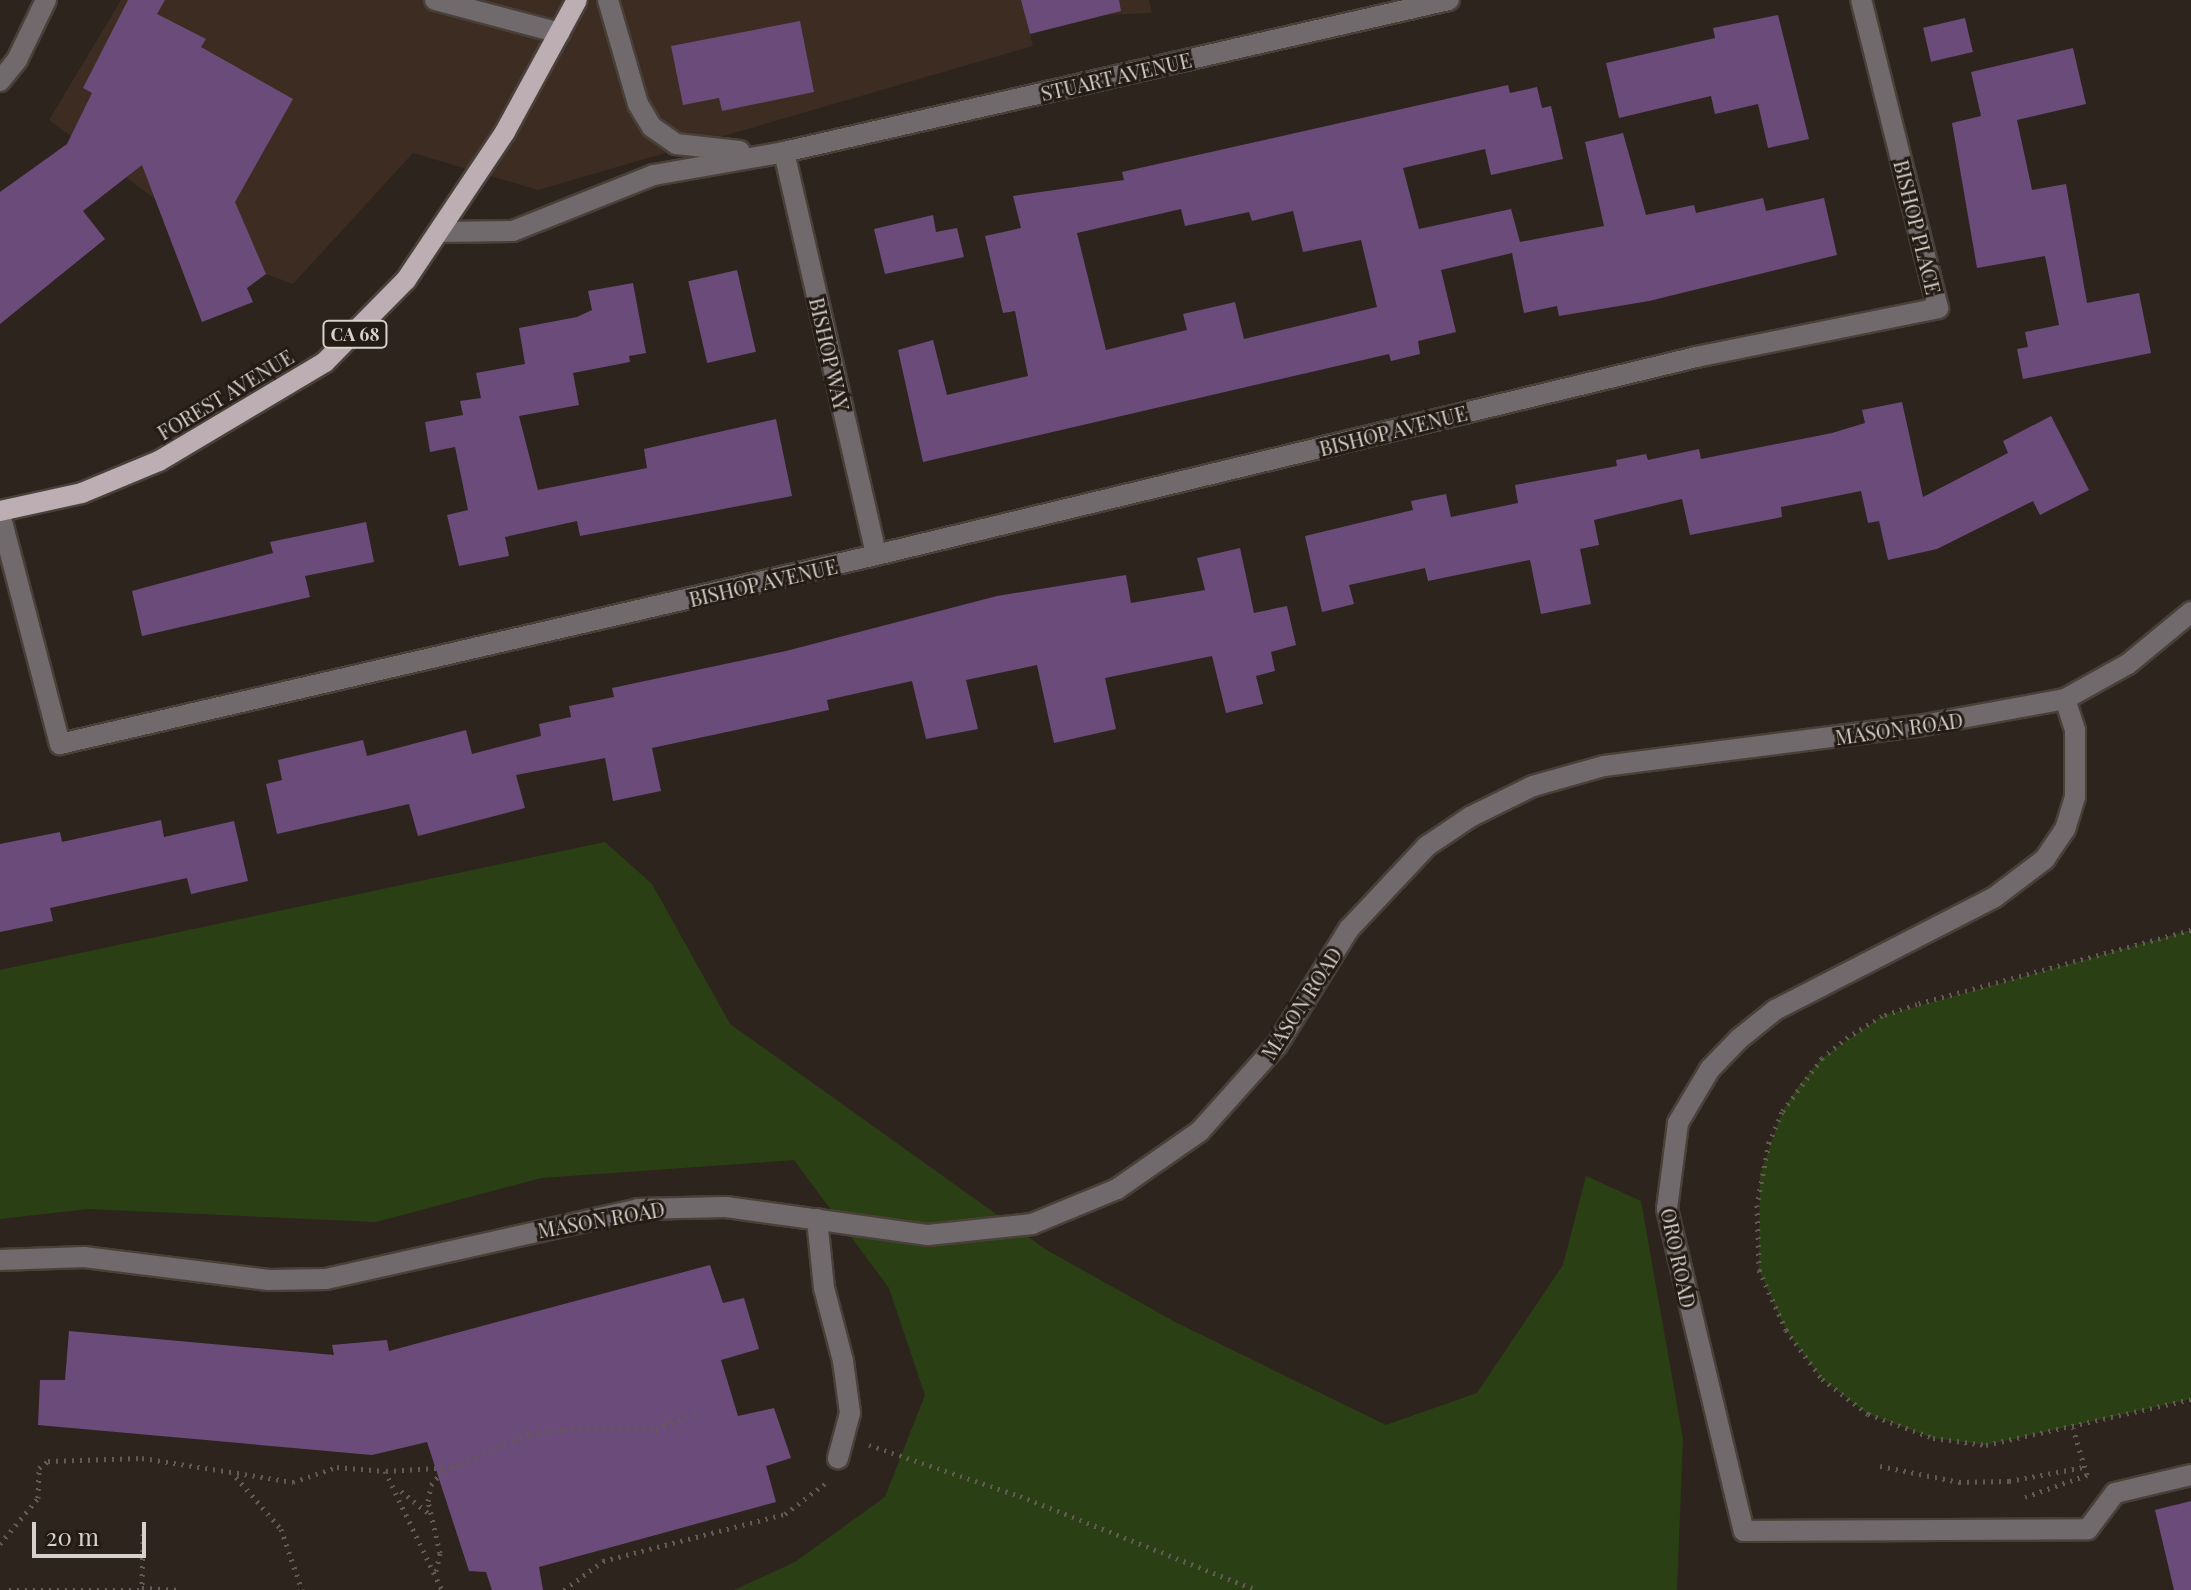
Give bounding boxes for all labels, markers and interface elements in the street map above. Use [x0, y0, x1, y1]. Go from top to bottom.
street label: STUART AVENUE [1038, 47, 1194, 105]
street label: BISHOP PLACE [1890, 157, 1946, 297]
street label: BISHOP WAY [805, 294, 855, 414]
road number: CA 68 [321, 320, 389, 348]
street label: FOREST AVENUE [152, 344, 298, 444]
street label: BISHOP AVENUE [1316, 400, 1470, 460]
street label: BISHOP AVENUE [686, 553, 840, 611]
street label: MASON ROAD [1834, 707, 1964, 749]
street label: MASON ROAD [1256, 942, 1346, 1064]
street label: MASON ROAD [536, 1196, 666, 1242]
street label: ORO ROAD [1657, 1206, 1701, 1310]
scale bar [36, 1506, 150, 1556]
text: 20 m [46, 1520, 99, 1552]

